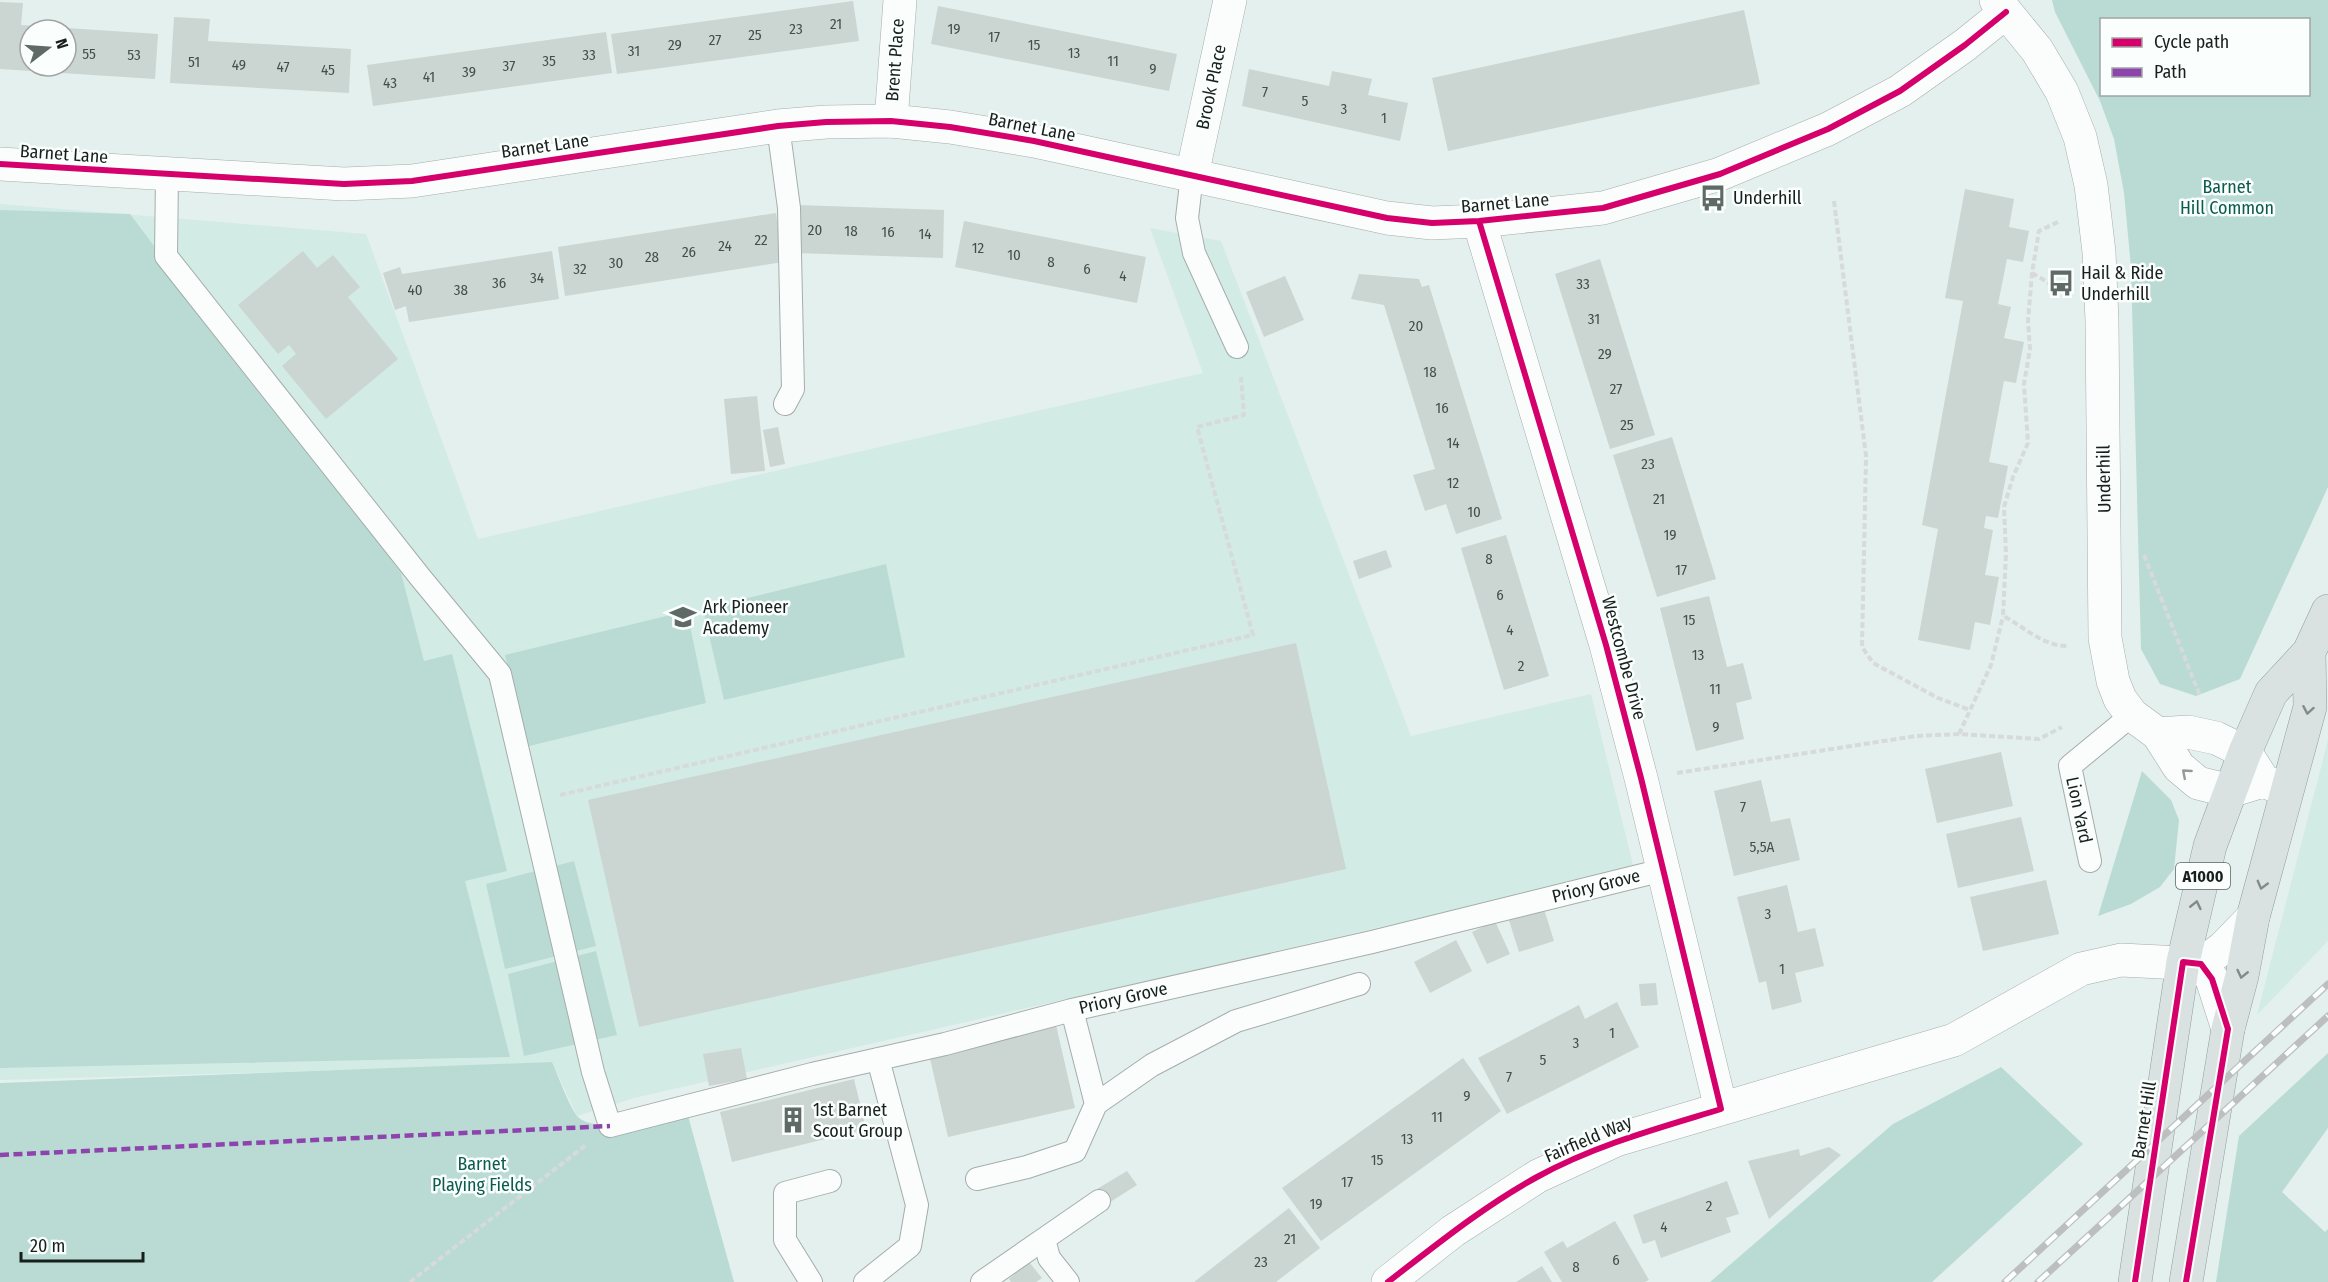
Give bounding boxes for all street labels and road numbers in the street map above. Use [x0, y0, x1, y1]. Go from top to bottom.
street label: Brent Place [881, 18, 909, 102]
street label: Brook Place [1191, 42, 1231, 131]
street label: Barnet Lane [986, 108, 1078, 146]
street label: Barnet Lane [500, 129, 590, 163]
street label: Barnet Lane [19, 140, 109, 168]
street label: Barnet Lane [1460, 188, 1550, 218]
street label: Underhill [2092, 444, 2116, 513]
street label: Westcombe Drive [1597, 594, 1651, 722]
street label: Lion Yard [2061, 775, 2097, 845]
road number: A1000 [2176, 863, 2230, 889]
street label: Priory Grove [1550, 864, 1643, 908]
street label: Priory Grove [1077, 977, 1170, 1019]
street label: Barnet Hill [2127, 1079, 2161, 1160]
street label: Fairfield Way [1541, 1111, 1635, 1167]

